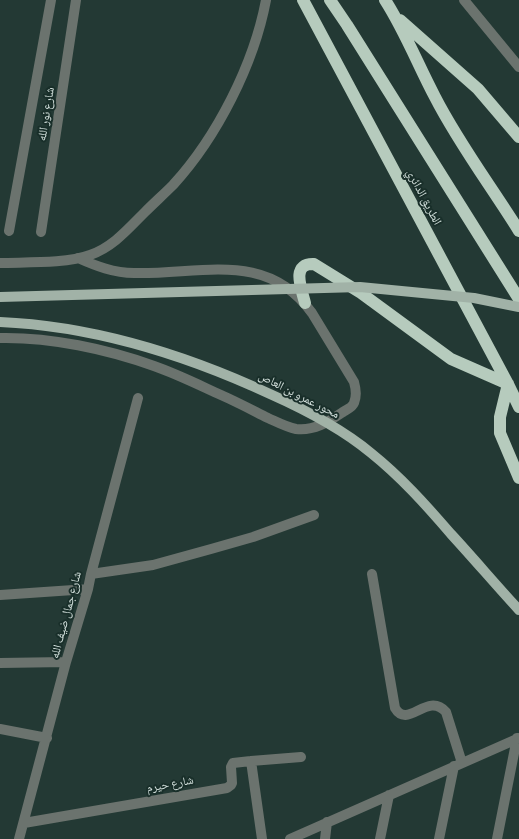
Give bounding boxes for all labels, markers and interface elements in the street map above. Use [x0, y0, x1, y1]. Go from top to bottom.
street label: شارع نور الله [35, 86, 57, 142]
street label: الطريق الدائري [403, 167, 445, 227]
street label: محور عمرو بن العاص [256, 368, 342, 422]
street label: شارع جمال ضيف الله [47, 570, 85, 660]
street label: شارع حيرم [145, 773, 195, 795]

